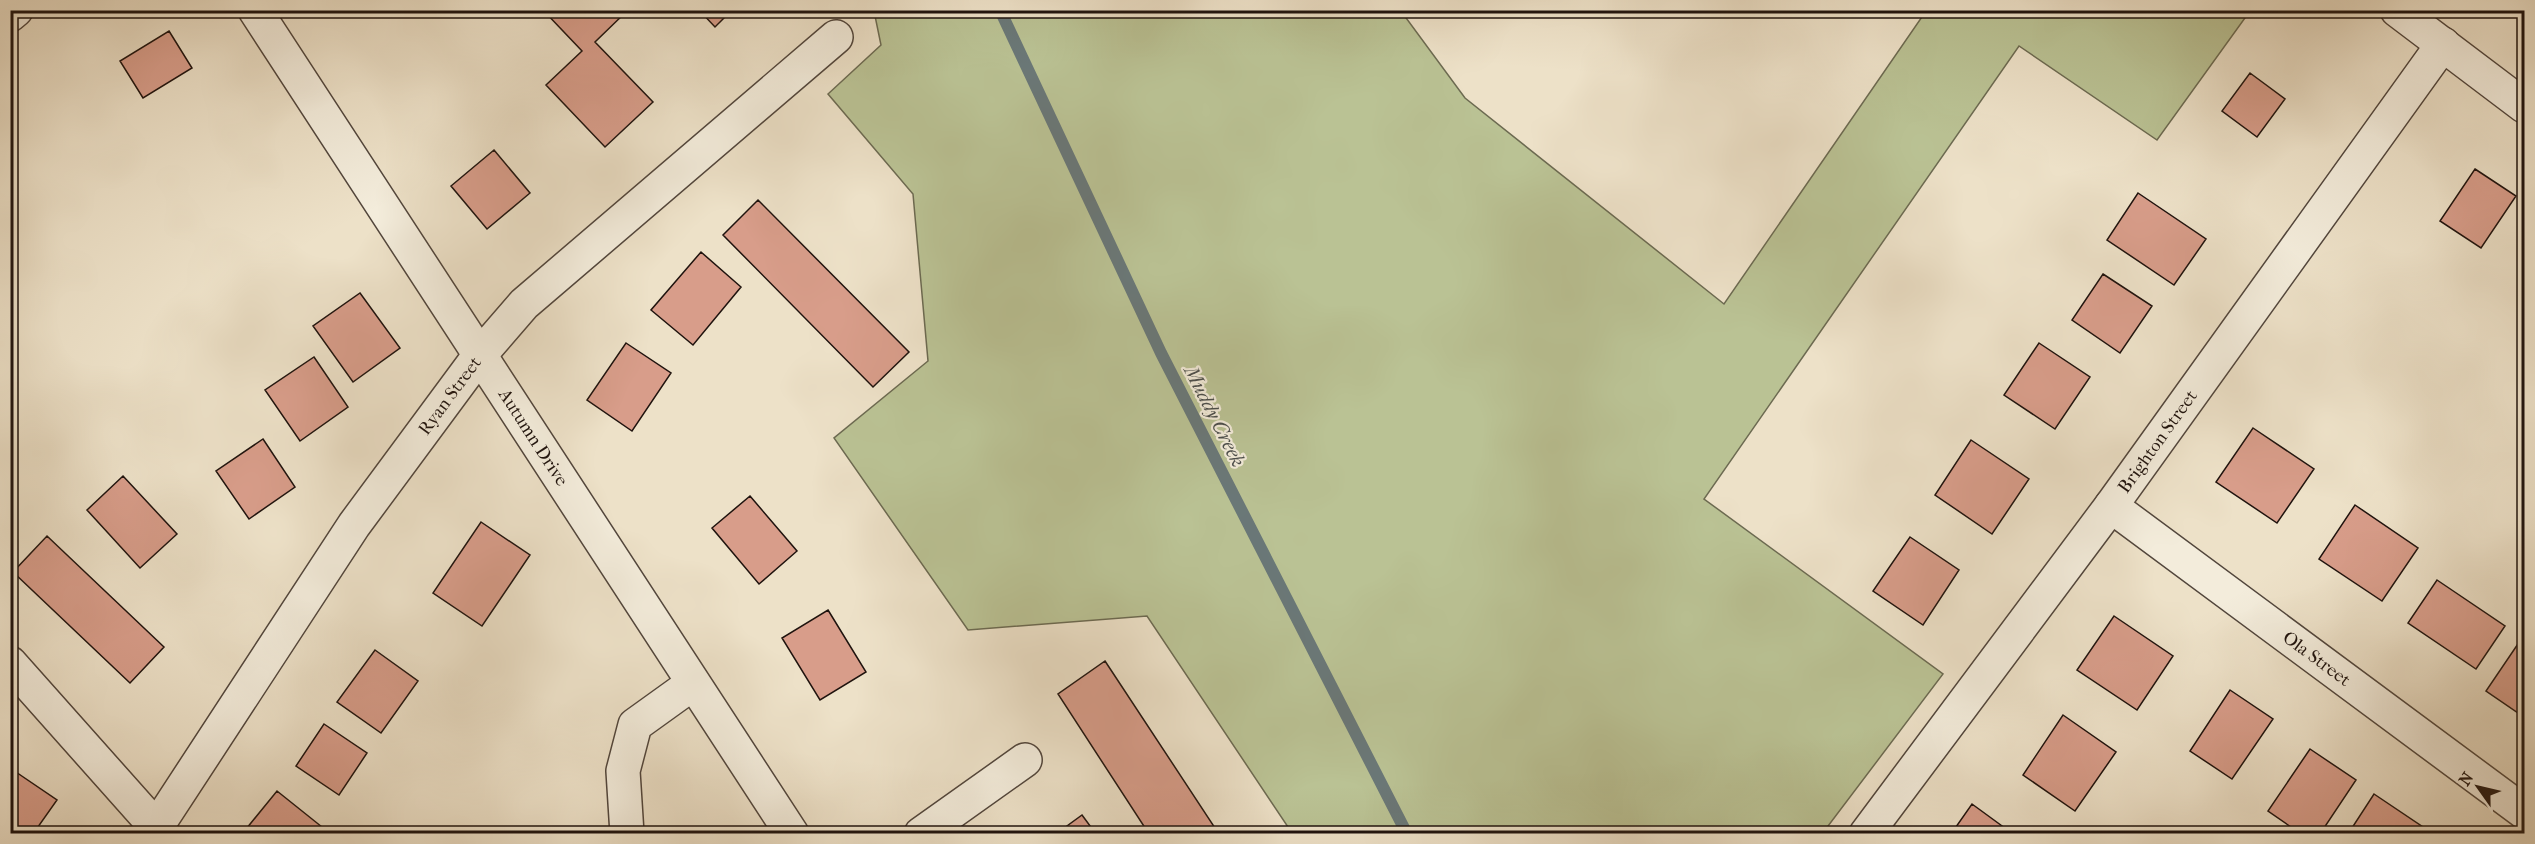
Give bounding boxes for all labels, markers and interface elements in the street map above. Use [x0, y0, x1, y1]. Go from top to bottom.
street label: Ryan Street [414, 352, 486, 439]
water label: Muddy Creek [1178, 360, 1250, 471]
street label: Autumn Drive [493, 384, 572, 490]
street label: Brighton Street [2114, 386, 2202, 497]
street label: Ola Street [2278, 627, 2355, 691]
north arrow [2448, 757, 2508, 817]
text: N [2455, 768, 2478, 789]

